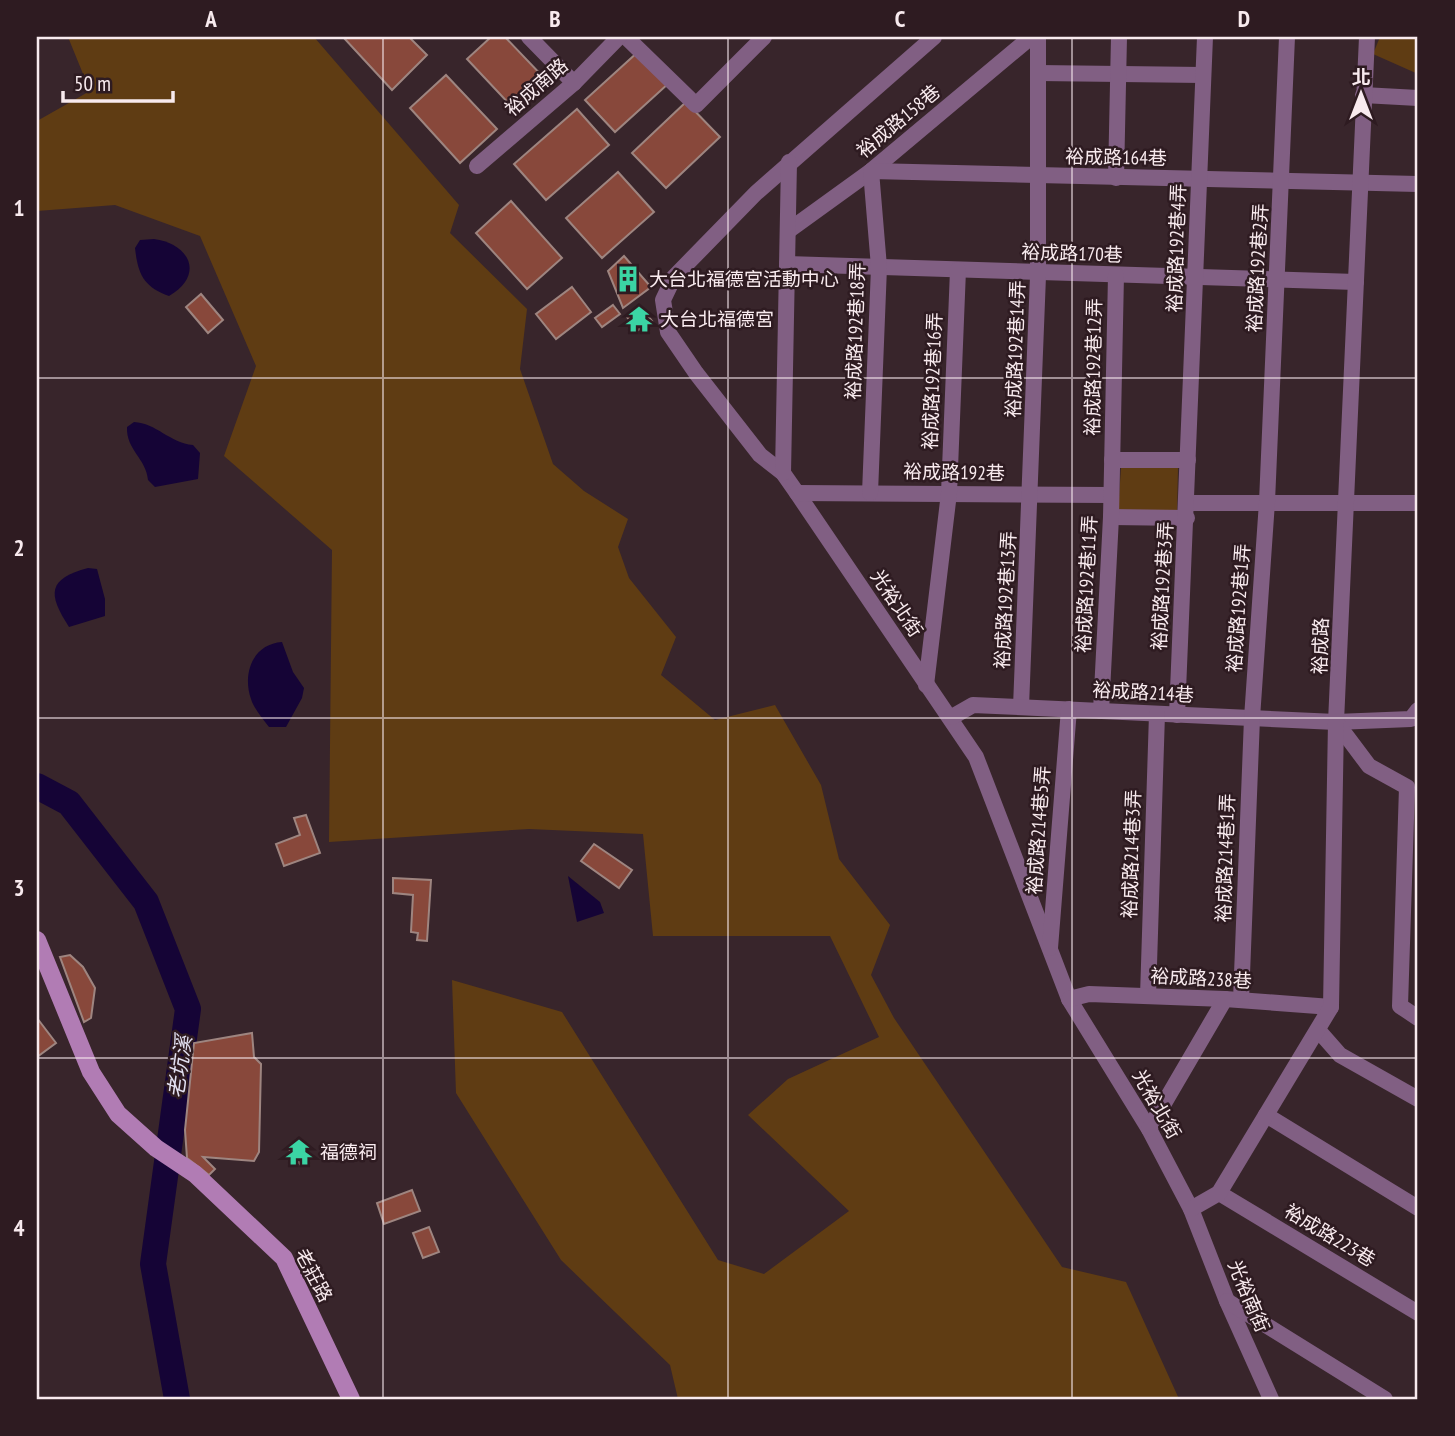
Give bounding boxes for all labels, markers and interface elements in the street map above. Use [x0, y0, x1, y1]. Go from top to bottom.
text: A [204, 4, 217, 33]
text: B [549, 4, 561, 33]
text: C [895, 4, 906, 33]
text: D [1238, 4, 1250, 33]
street label: 裕成南路 [499, 53, 573, 121]
scale bar [63, 60, 173, 104]
north arrow [1326, 60, 1396, 130]
text: 北 [1351, 65, 1371, 89]
text: 50 m [74, 70, 111, 97]
street label: 裕成路158巷 [851, 79, 945, 163]
street label: 裕成路164巷 [1065, 144, 1167, 170]
street label: 裕成路192巷4弄 [1162, 183, 1190, 313]
text: 1 [14, 193, 25, 222]
street label: 裕成路192巷2弄 [1242, 203, 1272, 333]
street label: 裕成路170巷 [1021, 239, 1123, 267]
street label: 裕成路192巷18弄 [841, 262, 869, 400]
building icon: 大台北福德宮活動中心 [613, 264, 643, 294]
place label: 大台北福德宮活動中心 [649, 267, 839, 291]
street label: 裕成路192巷14弄 [1001, 280, 1029, 418]
street label: 裕成路192巷12弄 [1080, 298, 1106, 436]
temple icon: 大台北福德宮 [624, 304, 654, 334]
place label: 大台北福德宮 [660, 307, 774, 331]
street label: 裕成路192巷16弄 [918, 312, 946, 450]
street label: 裕成路192巷 [903, 459, 1005, 485]
street label: 裕成路192巷11弄 [1070, 515, 1102, 653]
street label: 裕成路192巷3弄 [1147, 521, 1177, 651]
street label: 裕成路192巷13弄 [989, 531, 1021, 669]
text: 2 [14, 533, 25, 562]
street label: 裕成路192巷1弄 [1222, 543, 1254, 673]
street label: 光裕北街 [866, 565, 928, 641]
street label: 裕成路 [1307, 617, 1333, 675]
street label: 裕成路214巷 [1092, 677, 1194, 707]
street label: 裕成路214巷5弄 [1022, 765, 1054, 895]
street label: 裕成路214巷3弄 [1117, 789, 1145, 919]
street label: 裕成路214巷1弄 [1211, 793, 1239, 923]
text: 3 [14, 873, 25, 902]
street label: 裕成路238巷 [1150, 963, 1252, 993]
water label: 老坑溪 [162, 1031, 198, 1100]
street label: 光裕北街 [1128, 1065, 1186, 1143]
temple icon: 福德祠 [284, 1137, 314, 1167]
place label: 福德祠 [320, 1140, 377, 1164]
street label: 裕成路223巷 [1280, 1199, 1380, 1271]
text: 4 [14, 1213, 25, 1242]
street label: 老莊路 [290, 1244, 338, 1306]
street label: 光裕南街 [1223, 1256, 1275, 1336]

